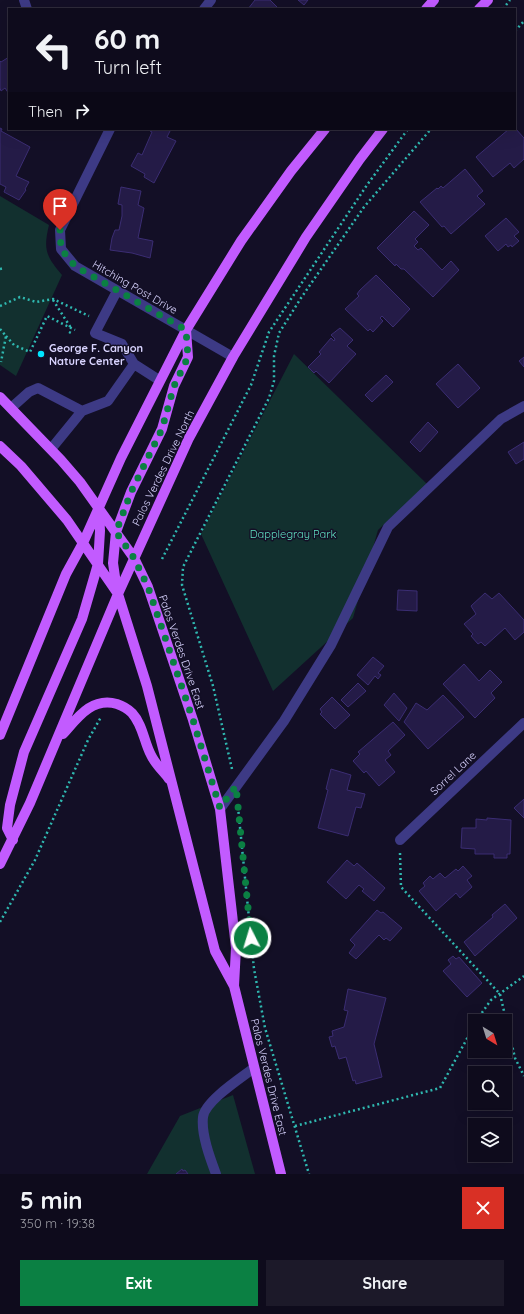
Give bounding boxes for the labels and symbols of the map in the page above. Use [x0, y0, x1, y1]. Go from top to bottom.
pin [43, 189, 77, 230]
street label: Hitching Post Drive [90, 257, 180, 317]
place label: George F. Canyon Nature Center [49, 341, 143, 368]
marker: George F. Canyon Nature Center [36, 349, 46, 359]
street label: Palos Verdes Drive North [129, 408, 197, 528]
park label: Dapplegray Park [250, 527, 336, 541]
street label: Palos Verdes Drive East [156, 593, 208, 711]
street label: Sorrel Lane [427, 748, 479, 798]
position arrow [230, 917, 272, 959]
north arrow [468, 1014, 512, 1058]
street label: Palos Verdes Drive East [248, 1017, 290, 1137]

